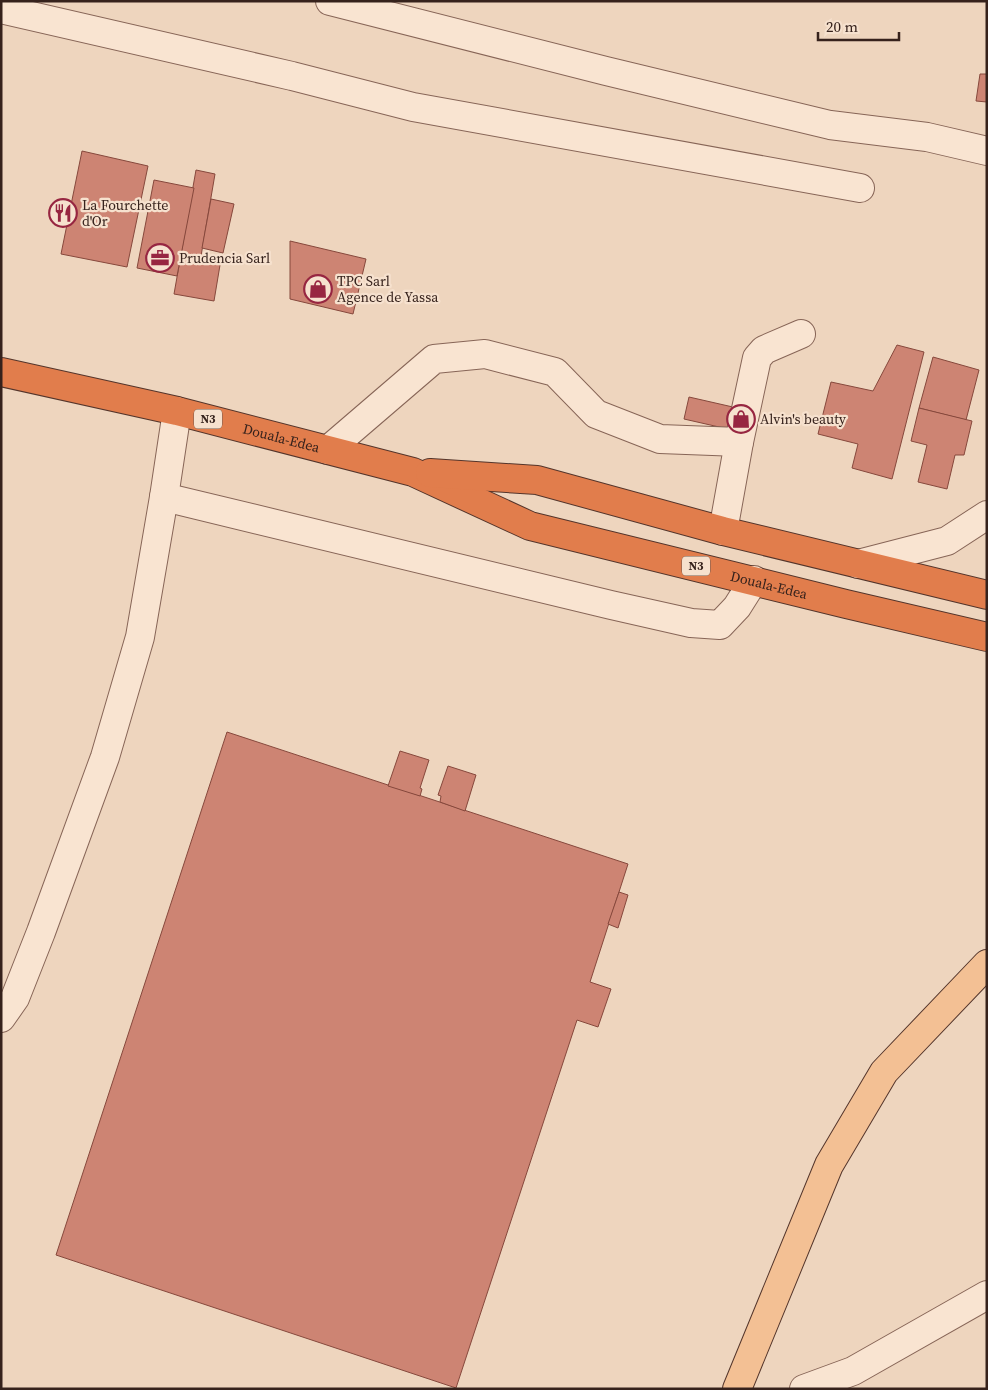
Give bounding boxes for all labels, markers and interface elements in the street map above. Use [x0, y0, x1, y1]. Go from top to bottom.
scale bar [818, 10, 899, 42]
text: 20 m [826, 16, 858, 37]
place label: La Fourchette d'Or [82, 195, 168, 231]
restaurant icon: La Fourchette d'Or [48, 198, 78, 228]
office icon: Prudencia Sarl [145, 243, 175, 273]
place label: Prudencia Sarl [179, 248, 270, 268]
place label: TPC Sarl Agence de Yassa [337, 271, 439, 307]
shop icon: TPC Sarl Agence de Yassa [303, 274, 333, 304]
shop icon: Alvin's beauty [726, 404, 756, 434]
road number: N3 [194, 409, 222, 428]
place label: Alvin's beauty [760, 409, 847, 429]
street label: Douala-Edea [241, 418, 323, 458]
road number: N3 [682, 556, 710, 576]
street label: Douala-Edea [728, 566, 810, 604]

